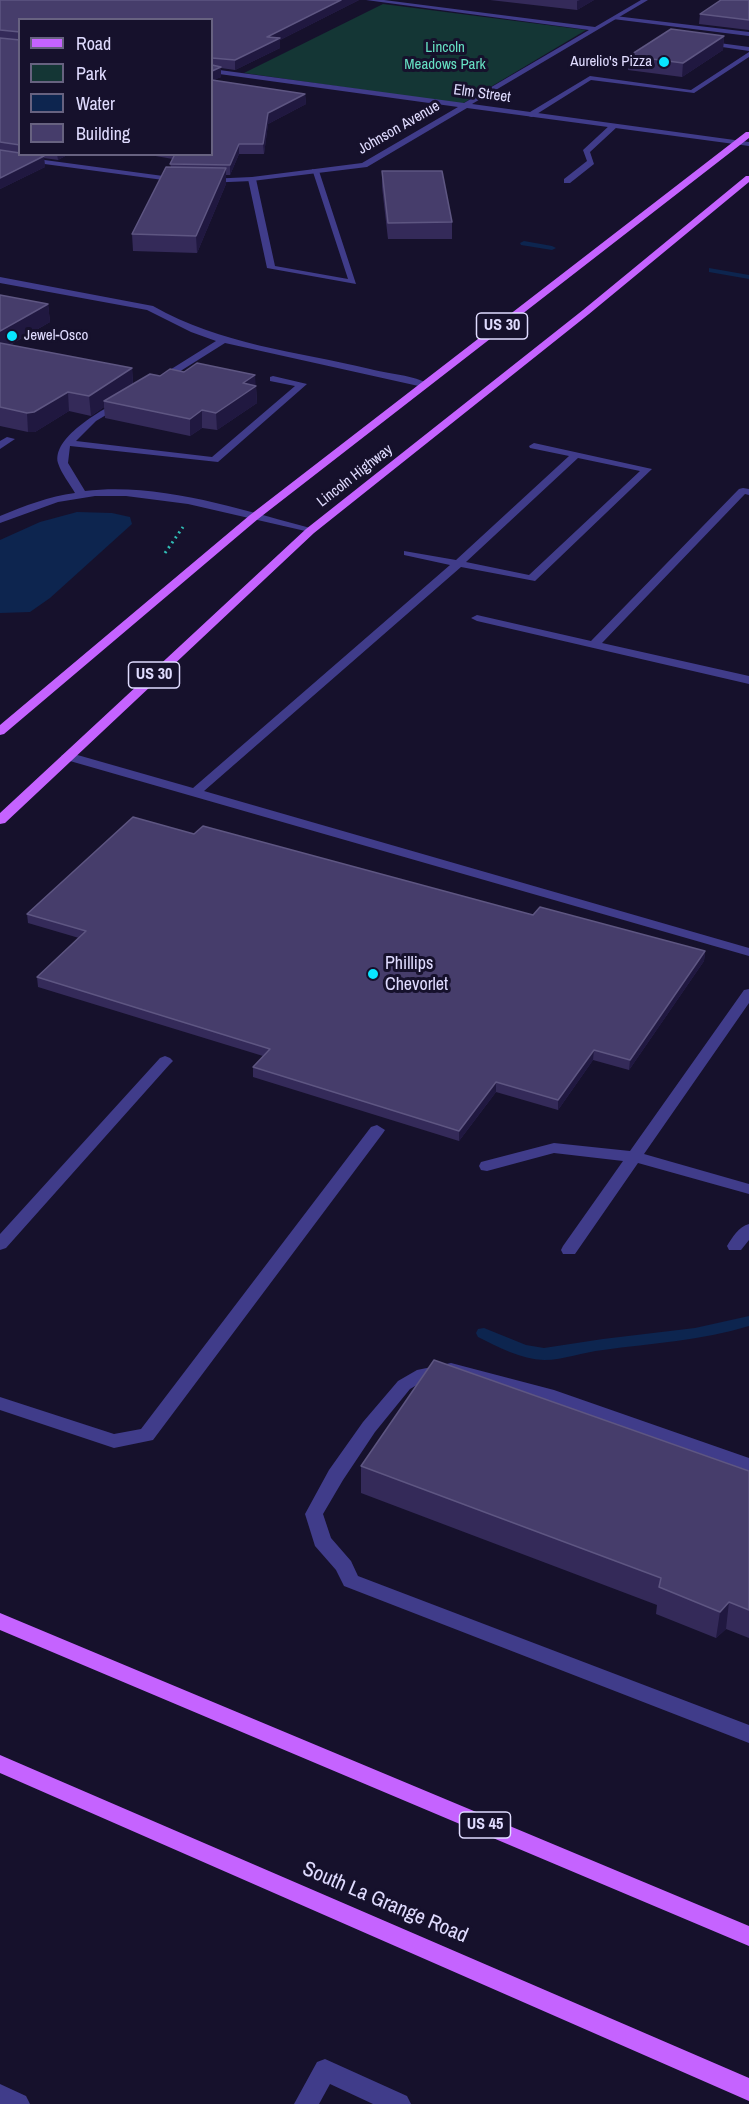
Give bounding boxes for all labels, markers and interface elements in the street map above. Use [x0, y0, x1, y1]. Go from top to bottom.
legend [18, 18, 213, 156]
text: Road [76, 31, 111, 56]
park label: Lincoln Meadows Park [404, 39, 486, 74]
place label: Aurelio's Pizza [570, 53, 652, 71]
marker: Aurelio's Pizza [657, 55, 671, 69]
text: Park [76, 61, 106, 86]
street label: Elm Street [452, 81, 512, 107]
text: Water [76, 91, 115, 116]
street label: Johnson Avenue [355, 97, 443, 159]
text: Building [76, 121, 130, 146]
road number: US 30 [476, 313, 528, 339]
place label: Jewel-Osco [24, 327, 88, 345]
marker: Jewel-Osco [5, 329, 19, 343]
street label: Lincoln Highway [314, 441, 396, 511]
road number: US 30 [128, 662, 180, 688]
place label: Phillips Chevorlet [385, 953, 448, 996]
marker: Phillips Chevorlet [366, 967, 380, 981]
road number: US 45 [460, 1812, 510, 1838]
street label: South La Grange Road [299, 1857, 471, 1949]

